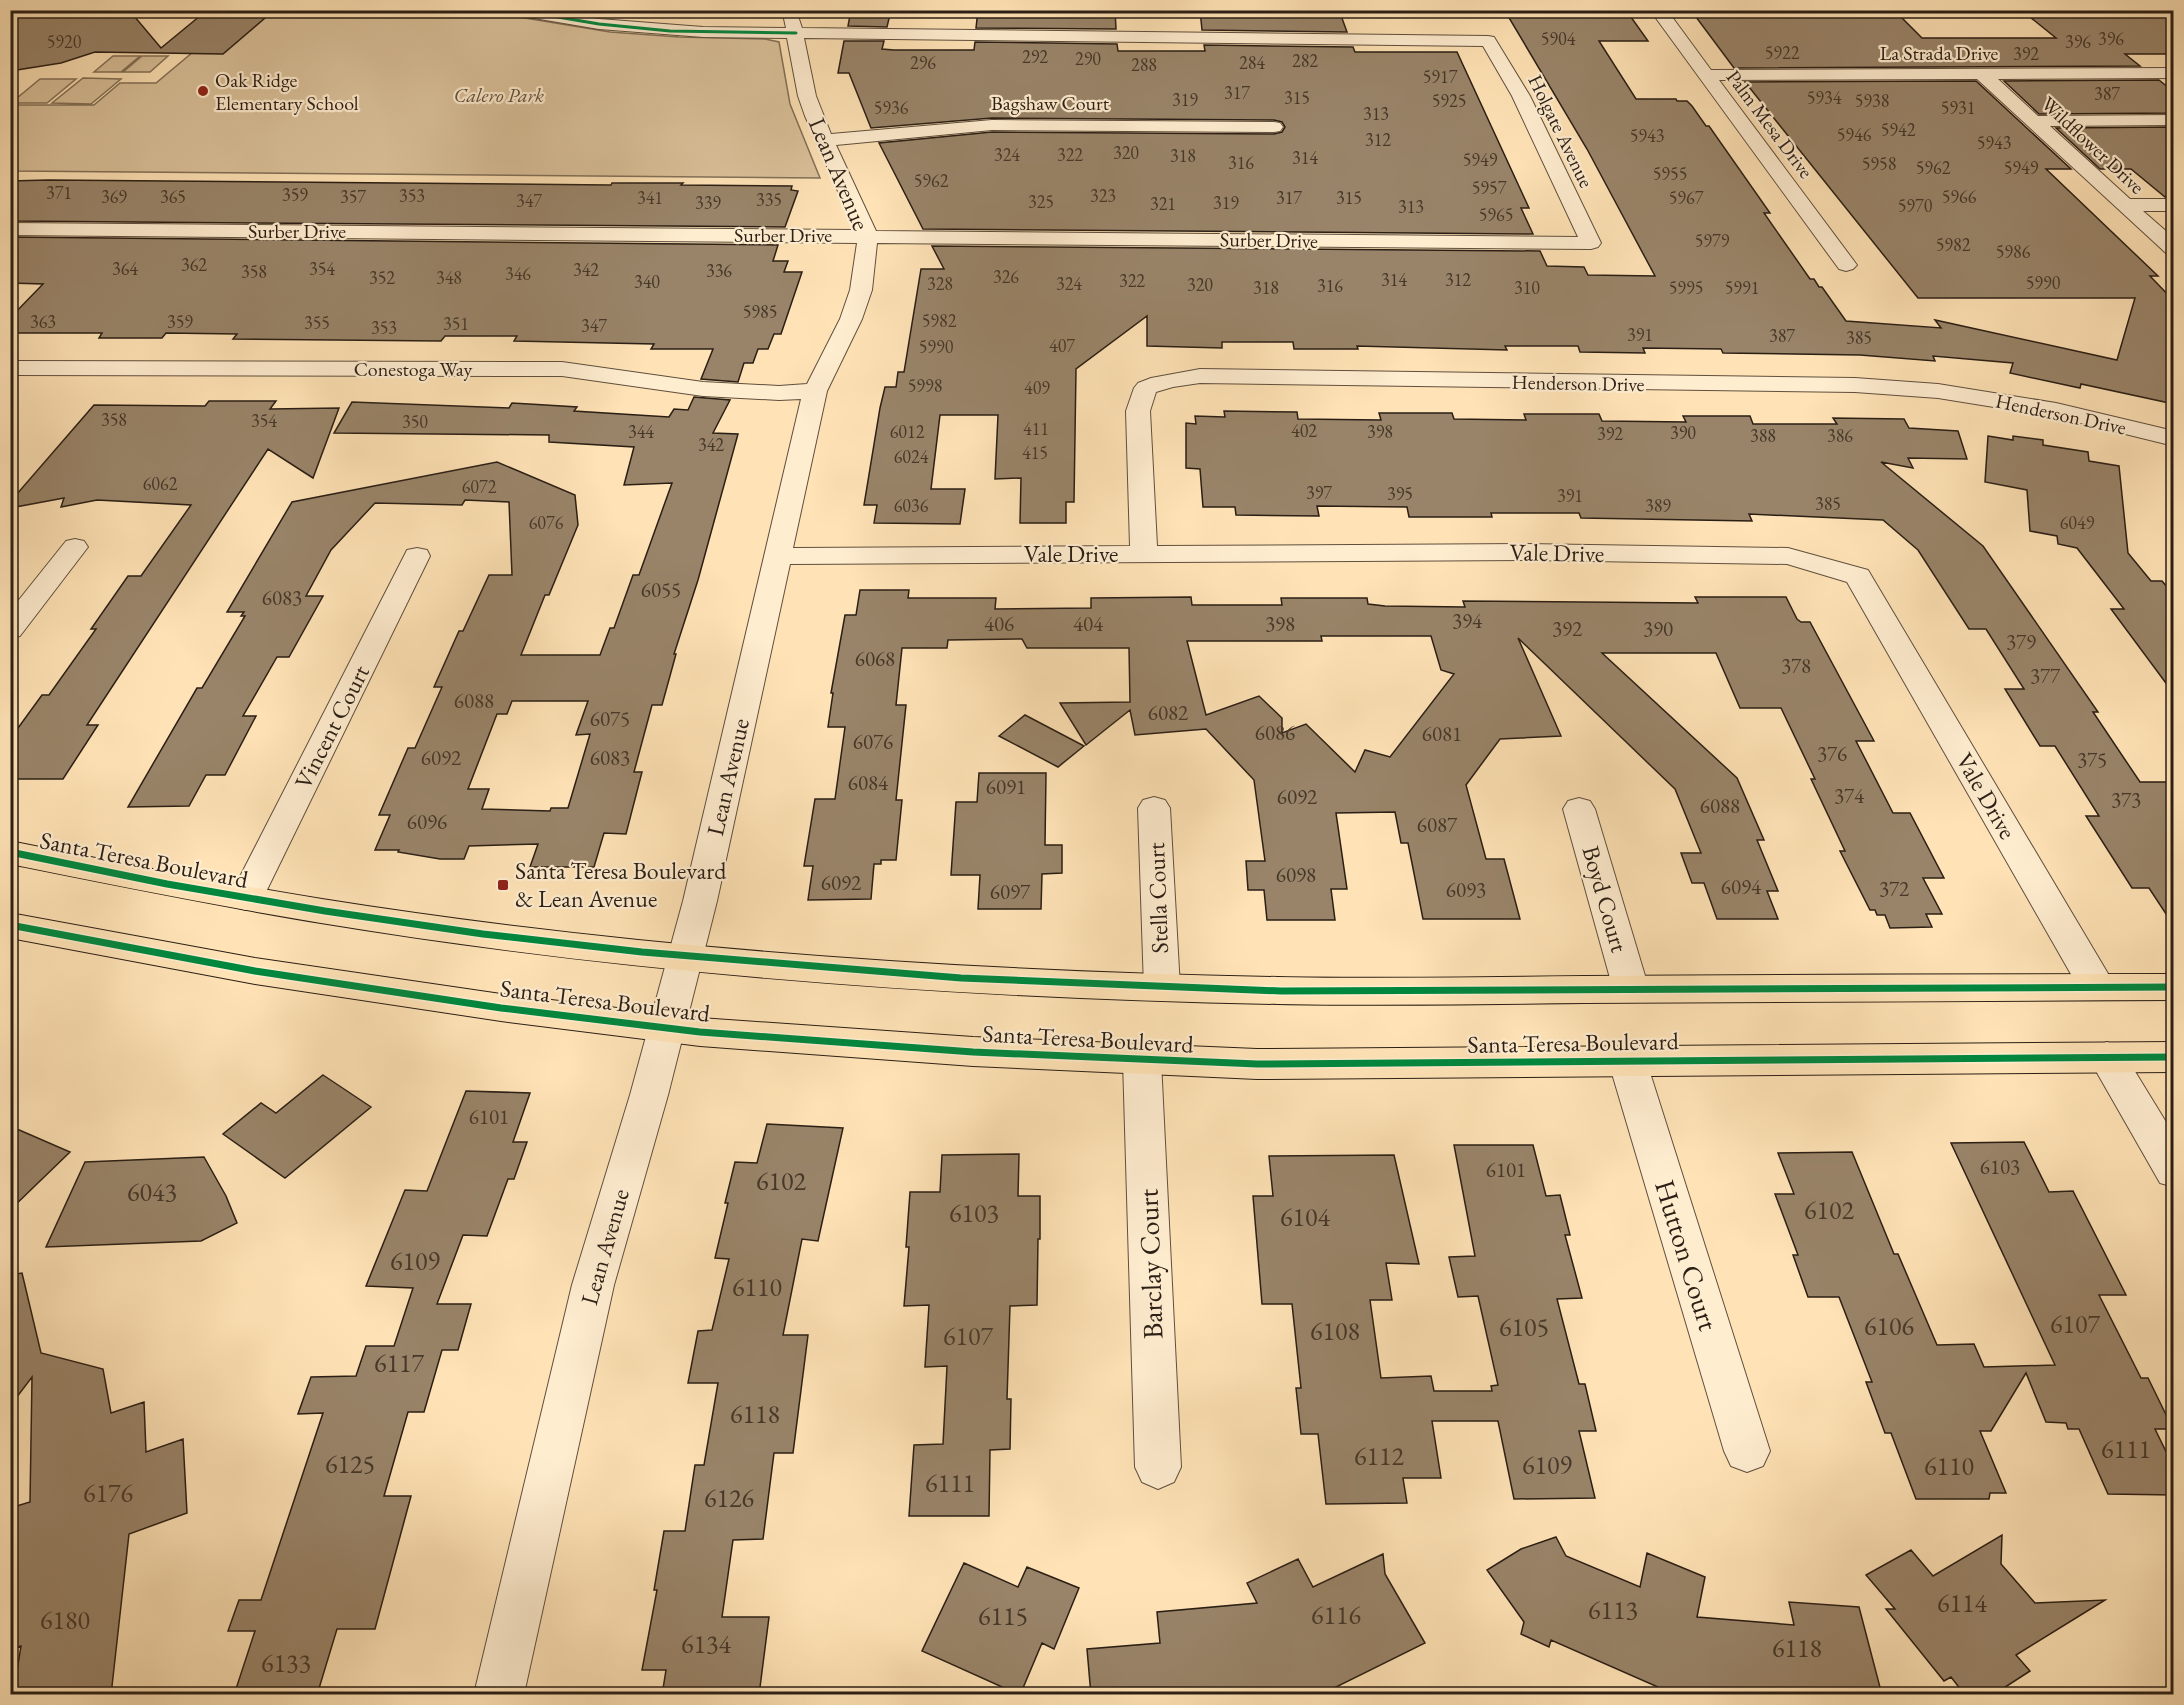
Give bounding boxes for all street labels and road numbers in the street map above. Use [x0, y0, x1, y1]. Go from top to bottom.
street label: La Strada Drive [1880, 40, 1999, 66]
street label: Palm Mesa Drive [1721, 65, 1819, 183]
street label: Holgate Avenue [1522, 70, 1600, 192]
street label: Bagshaw Court [991, 90, 1110, 116]
street label: Wildflower Drive [2036, 91, 2150, 200]
street label: Lean Avenue [802, 113, 877, 235]
street label: Surber Drive [248, 218, 346, 244]
street label: Surber Drive [734, 222, 832, 248]
street label: Surber Drive [1220, 226, 1318, 254]
street label: Conestoga Way [354, 356, 473, 382]
street label: Henderson Drive [1511, 369, 1645, 397]
street label: Henderson Drive [1993, 387, 2129, 441]
street label: Vale Drive [1509, 536, 1605, 569]
street label: Vale Drive [1024, 538, 1118, 569]
street label: Vincent Court [287, 659, 376, 794]
street label: Lean Avenue [699, 715, 756, 839]
street label: Vale Drive [1949, 747, 2023, 844]
street label: Santa Teresa Boulevard [37, 824, 252, 895]
street label: Stella Court [1140, 842, 1175, 954]
street label: Boyd Court [1576, 842, 1636, 956]
street label: Santa Teresa Boulevard [498, 972, 713, 1029]
street label: Santa Teresa Boulevard [982, 1017, 1195, 1060]
street label: Santa Teresa Boulevard [1467, 1025, 1680, 1060]
street label: Hutton Court [1647, 1175, 1727, 1335]
street label: Lean Avenue [573, 1185, 636, 1308]
street label: Barclay Court [1129, 1188, 1171, 1340]

